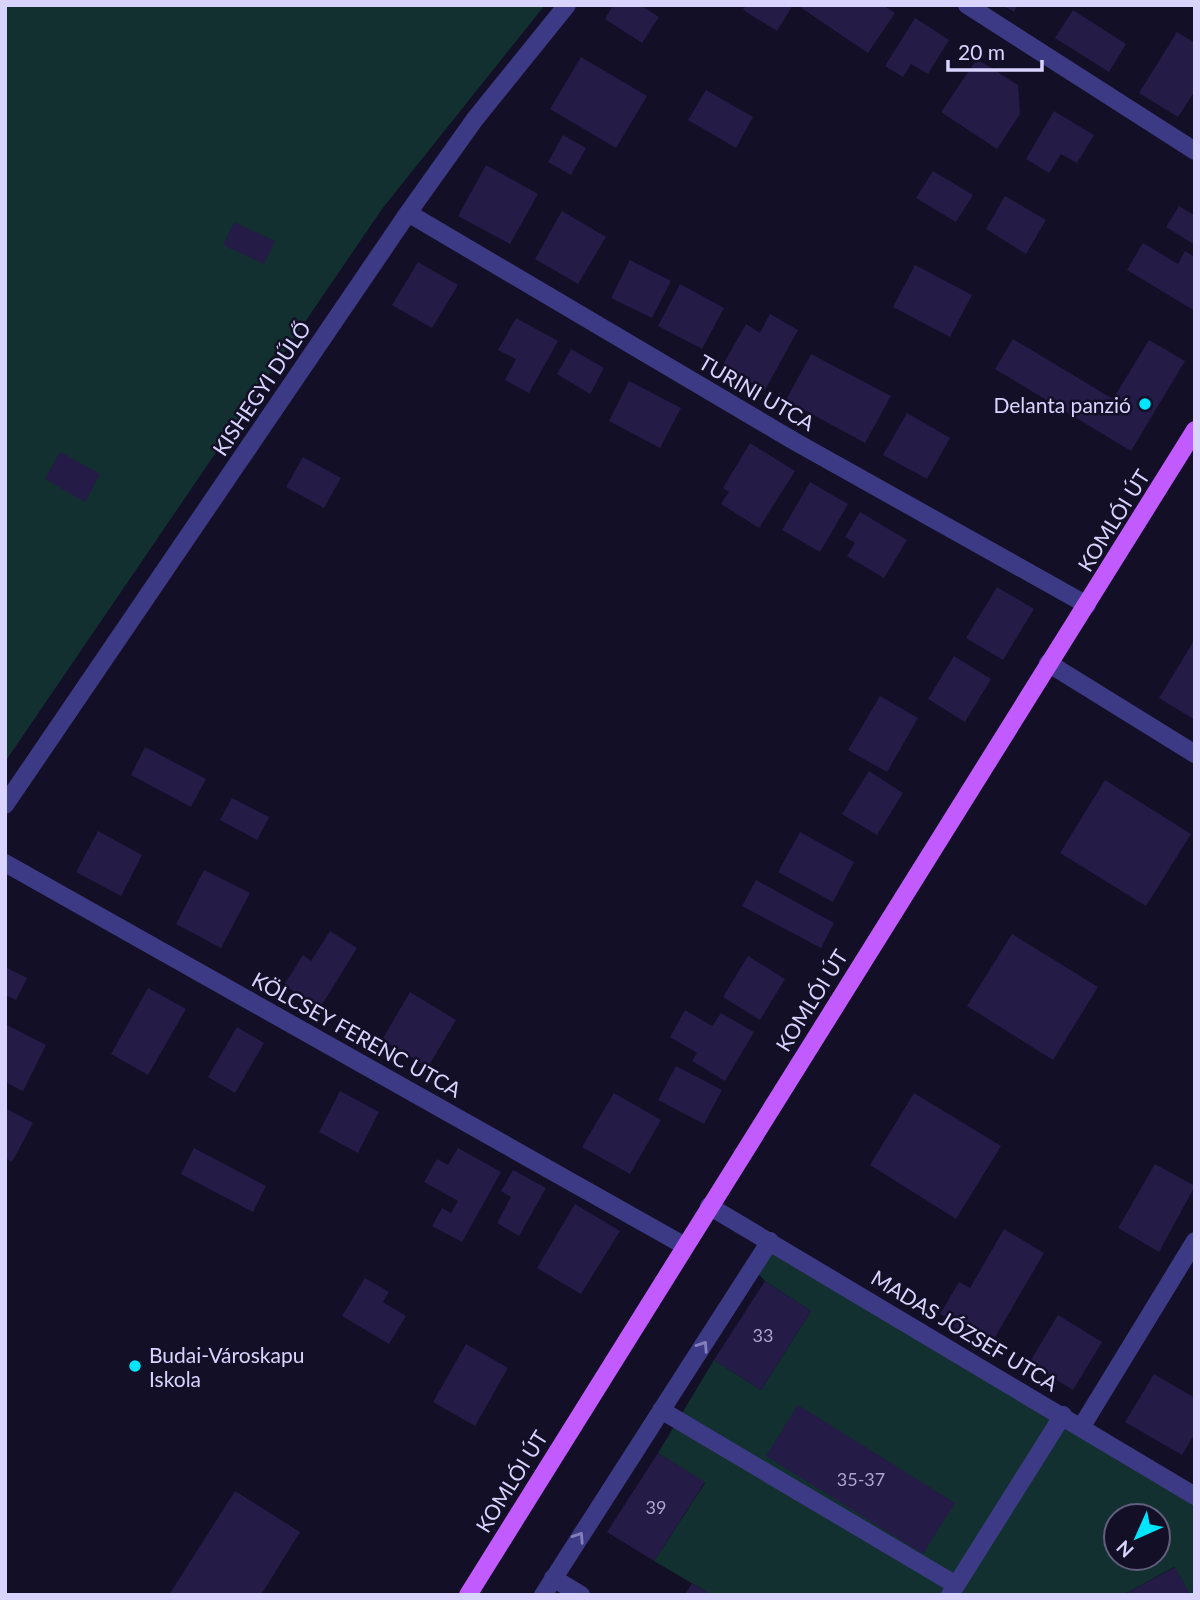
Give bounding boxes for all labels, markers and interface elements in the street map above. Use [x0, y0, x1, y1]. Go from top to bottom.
scale bar [948, 28, 1042, 72]
text: 20 m [958, 39, 1005, 64]
street label: KISHEGYI DŰLŐ [207, 316, 315, 460]
street label: TURINI UTCA [695, 349, 820, 436]
place label: Delanta panzió [993, 392, 1131, 417]
marker: Delanta panzió [1137, 396, 1153, 412]
street label: KOMLÓI ÚT [1072, 464, 1154, 576]
street label: KOMLÓI ÚT [770, 944, 852, 1056]
street label: KÖLCSEY FERENC UTCA [248, 966, 467, 1102]
street label: MADAS JÓZSEF UTCA [867, 1264, 1064, 1396]
house number: 33 [753, 1324, 773, 1346]
one-way arrow [694, 1341, 707, 1354]
place label: Budai-Városkapu Iskola [149, 1342, 304, 1391]
marker: Budai-Városkapu Iskola [127, 1358, 143, 1374]
street label: KOMLÓI ÚT [470, 1425, 552, 1537]
house number: 35-37 [837, 1468, 885, 1490]
house number: 39 [646, 1496, 666, 1518]
north arrow [1102, 1502, 1172, 1572]
one-way arrow [571, 1532, 584, 1545]
text: N [1111, 1536, 1138, 1563]

